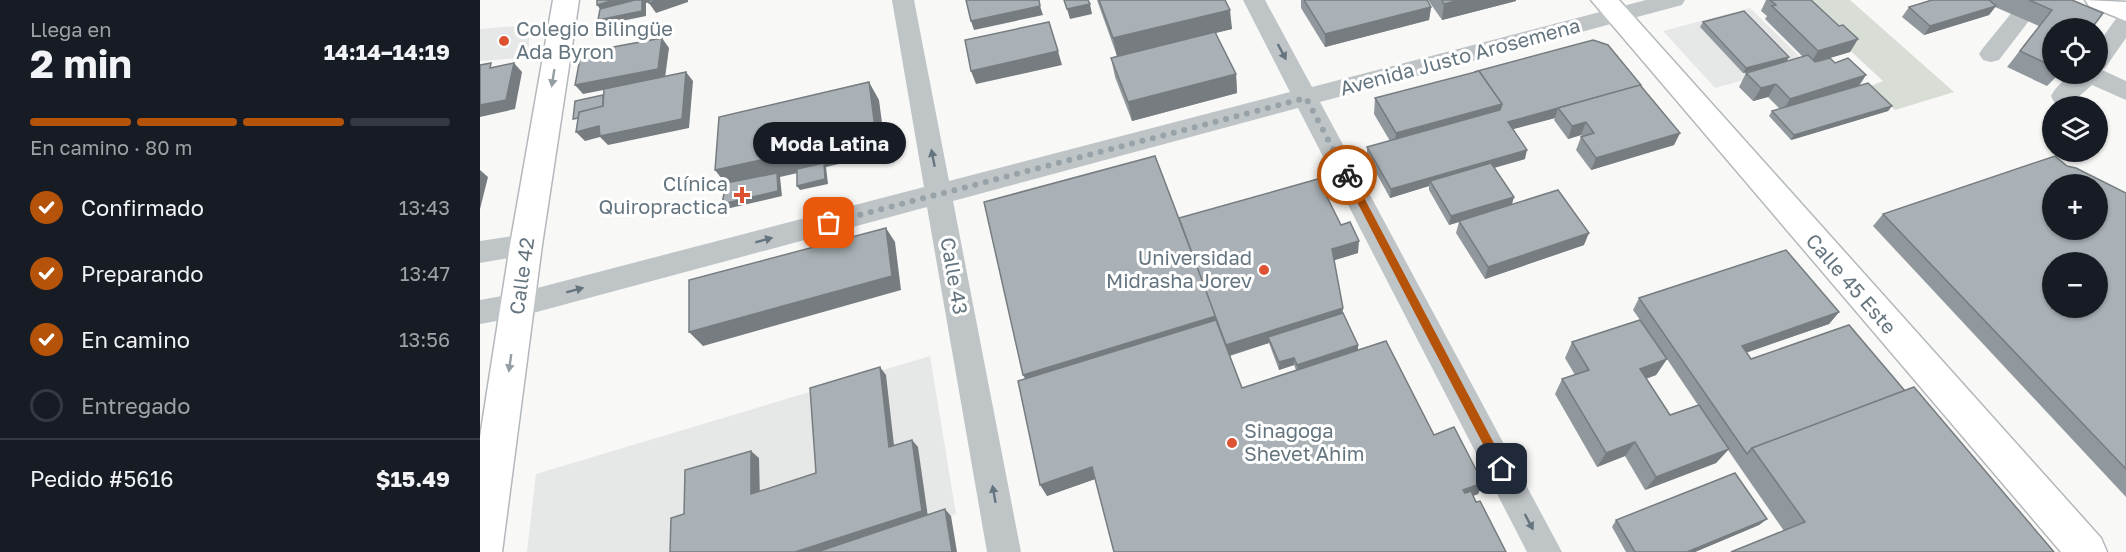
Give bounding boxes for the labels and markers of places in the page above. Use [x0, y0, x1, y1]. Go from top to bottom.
place label: Colegio Bilingüe Ada Byron [516, 16, 673, 63]
marker: Colegio Bilingüe Ada Byron [497, 34, 511, 48]
callout: Moda Latina [752, 121, 905, 163]
place label: Clínica Quiropractica [598, 171, 728, 218]
marker: Clínica Quiropractica [733, 186, 751, 204]
pin [803, 197, 854, 248]
place label: Universidad Midrasha Jorev [1106, 245, 1252, 292]
marker: Universidad Midrasha Jorev [1257, 263, 1271, 277]
place label: Sinagoga Shevet Ahim [1244, 418, 1364, 465]
marker: Sinagoga Shevet Ahim [1225, 436, 1239, 450]
pin [1476, 443, 1527, 494]

